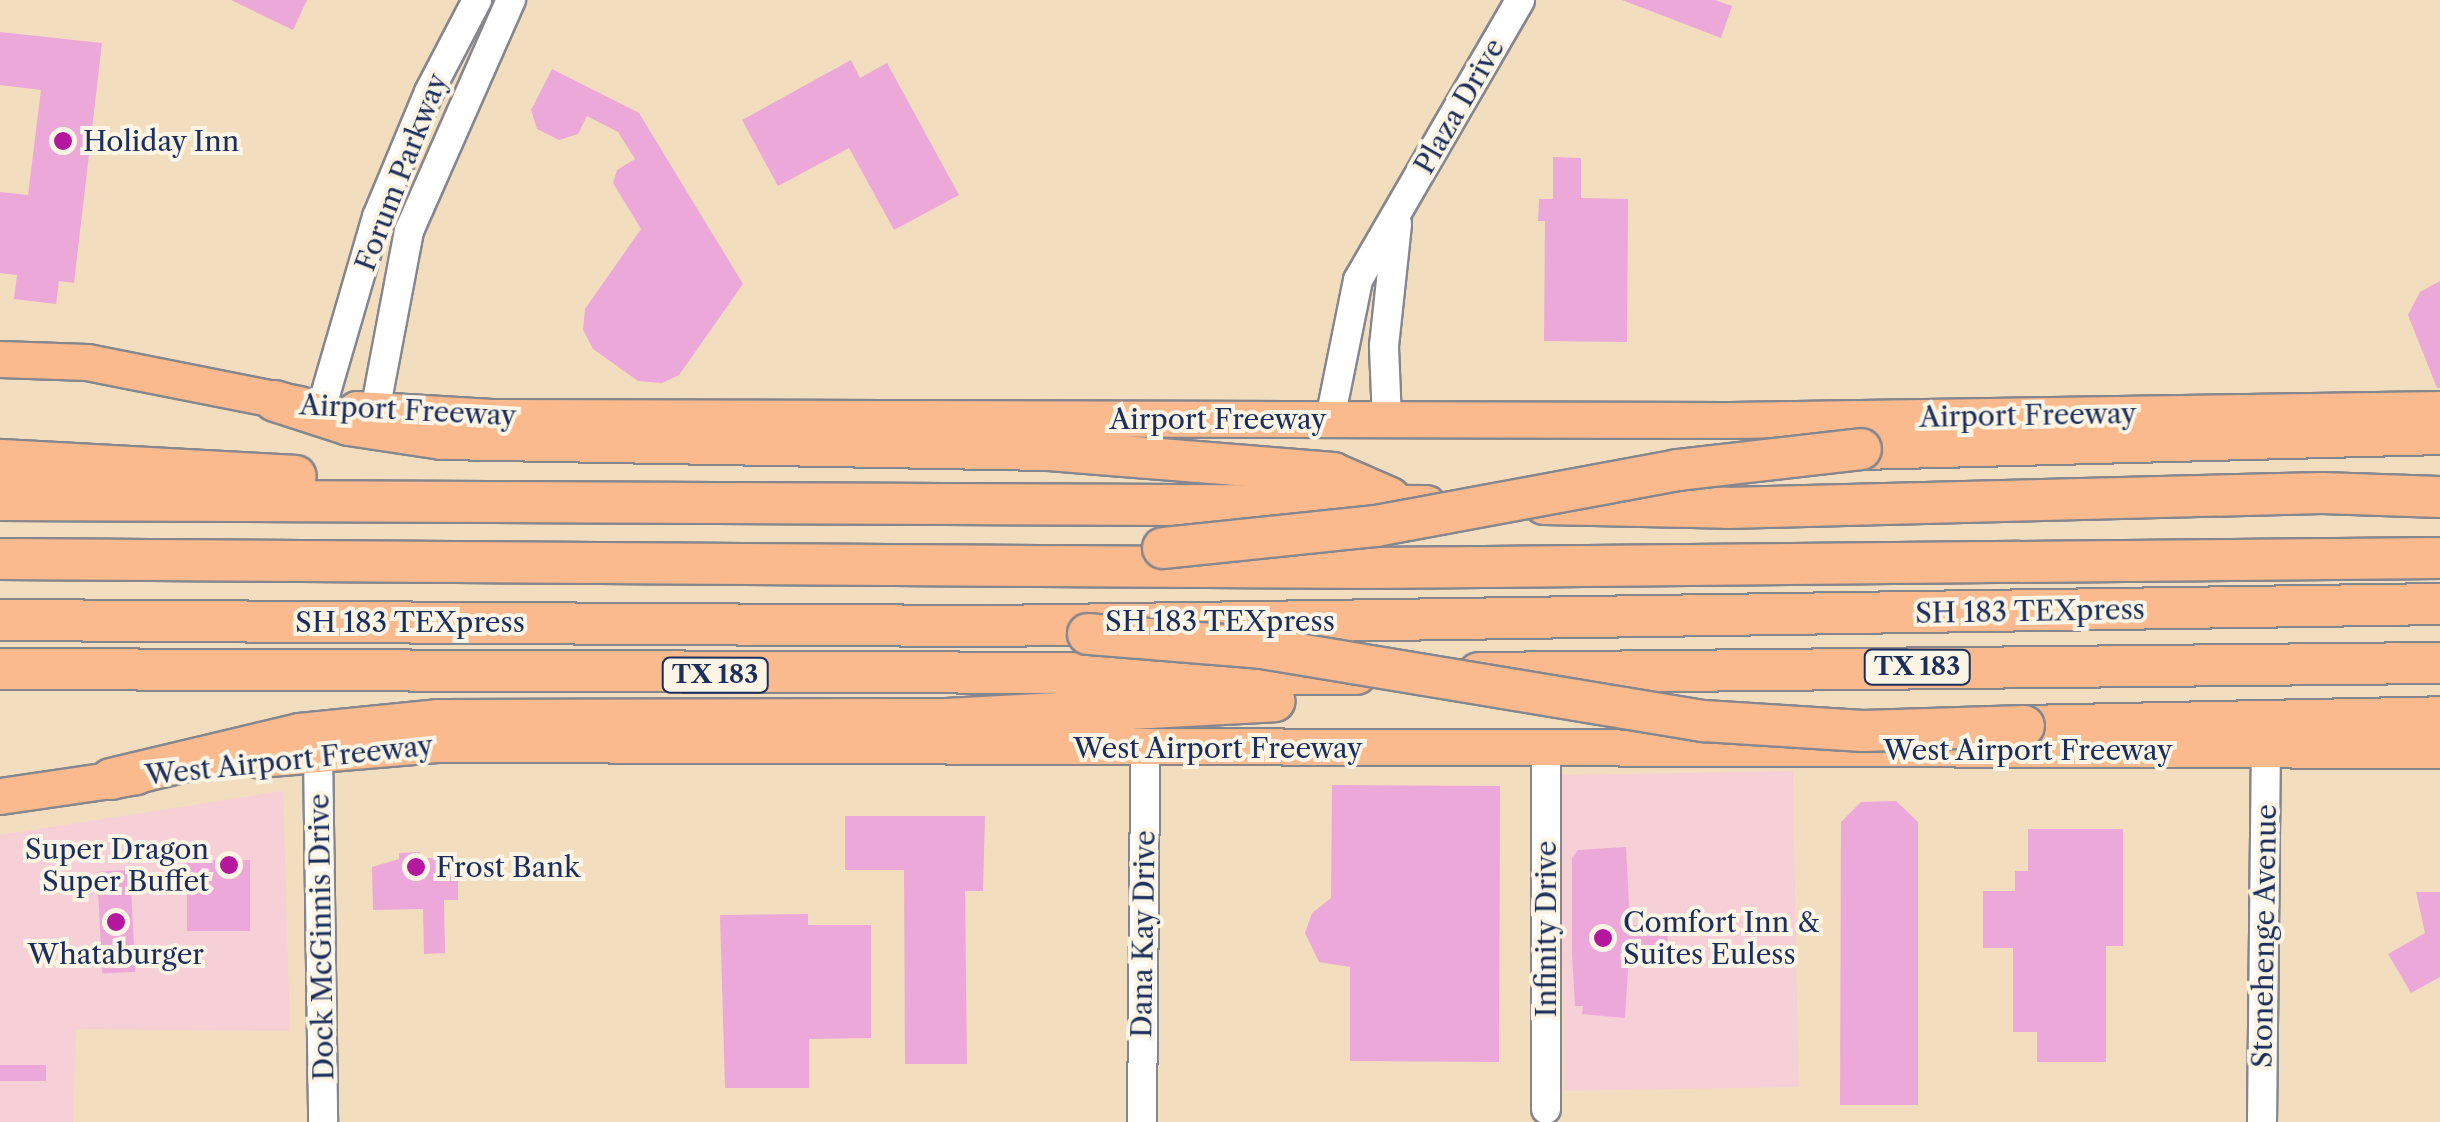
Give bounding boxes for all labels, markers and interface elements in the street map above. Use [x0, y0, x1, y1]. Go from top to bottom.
street label: Plaza Drive [1407, 32, 1511, 180]
street label: Forum Parkway [348, 68, 454, 276]
place label: Holiday Inn [83, 124, 240, 158]
marker: Holiday Inn [52, 130, 74, 152]
street label: Airport Freeway [299, 388, 517, 432]
street label: Airport Freeway [1919, 396, 2137, 434]
street label: Airport Freeway [1109, 402, 1327, 436]
street label: SH 183 TEXpress [1914, 592, 2146, 630]
street label: SH 183 TEXpress [1105, 604, 1335, 638]
street label: SH 183 TEXpress [295, 605, 525, 639]
road number: TX 183 [1862, 647, 1972, 687]
road number: TX 183 [660, 655, 770, 695]
street label: West Airport Freeway [143, 728, 435, 792]
street label: West Airport Freeway [1073, 731, 1363, 765]
street label: West Airport Freeway [1883, 733, 2173, 767]
street label: Dock McGinnis Drive [302, 793, 340, 1081]
street label: Stonehenge Avenue [2245, 803, 2283, 1069]
street label: Dana Kay Drive [1124, 829, 1162, 1039]
place label: Super Dragon Super Buffet [24, 832, 209, 898]
street label: Infinity Drive [1529, 840, 1563, 1018]
place label: Frost Bank [436, 850, 580, 884]
marker: Super Dragon Super Buffet [218, 854, 240, 876]
marker: Frost Bank [405, 856, 427, 878]
place label: Comfort Inn & Suites Euless [1623, 905, 1819, 971]
marker: Whataburger [105, 911, 127, 933]
marker: Comfort Inn & Suites Euless [1592, 927, 1614, 949]
place label: Whataburger [28, 937, 204, 971]

